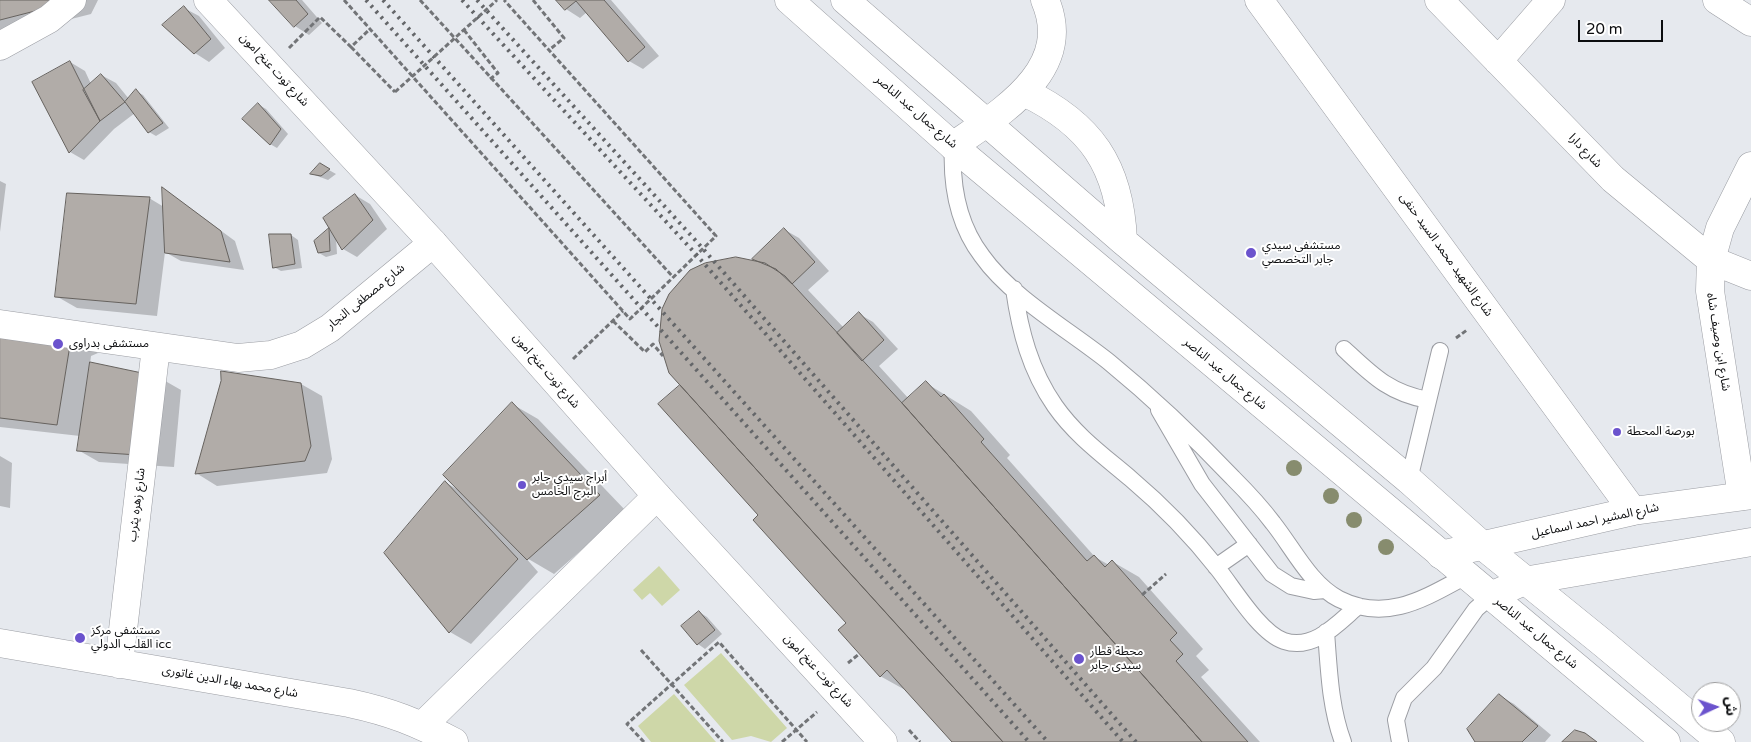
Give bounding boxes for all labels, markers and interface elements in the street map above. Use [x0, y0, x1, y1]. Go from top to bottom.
scale bar [1581, 10, 1666, 42]
text: 20 m [1586, 20, 1623, 38]
street label: شارع توت عنخ امون [236, 30, 312, 110]
street label: شارع جمال عبد الناصر [872, 72, 960, 152]
street label: شارع دارا [1565, 131, 1605, 171]
street label: شارع الشهيد محمد السيد حنفى [1396, 190, 1496, 320]
place label: مستشفى سيدي جابر التخصصي [1262, 239, 1340, 267]
marker: مستشفى سيدي جابر التخصصي [1244, 246, 1258, 260]
street label: شارع مصطفى النجار [324, 261, 408, 333]
street label: شارع ابن وصيف شاه [1703, 292, 1733, 392]
street label: شارع توت عنخ امون [509, 330, 583, 412]
street label: شارع جمال عبد الناصر [1180, 335, 1270, 413]
marker: مستشفى بدراوى [51, 337, 65, 351]
place label: مستشفى بدراوى [69, 337, 149, 351]
place label: بورصة المحطة [1627, 425, 1695, 439]
marker: بورصة المحطة [1611, 426, 1623, 438]
street label: شارع زهره يثرب [125, 467, 149, 543]
place label: أبراج سيدي جابر البرج الخامس [532, 471, 607, 499]
marker: أبراج سيدي جابر البرج الخامس [516, 479, 528, 491]
street label: شارع المشير احمد اسماعيل [1530, 500, 1660, 542]
street label: شارع جمال عبد الناصر [1491, 594, 1581, 672]
place label: مستشفى مركز القلب الدولي icc [91, 624, 171, 652]
marker: مستشفى مركز القلب الدولي icc [73, 631, 87, 645]
street label: شارع توت عنخ امون [780, 631, 856, 711]
place label: محطة قطار سيدى جابر [1090, 645, 1143, 673]
marker: محطة قطار سيدى جابر [1072, 652, 1086, 666]
street label: شارع محمد بهاء الدين غاتورى [161, 663, 299, 701]
north arrow [1691, 682, 1741, 732]
text: ش [1721, 696, 1739, 716]

